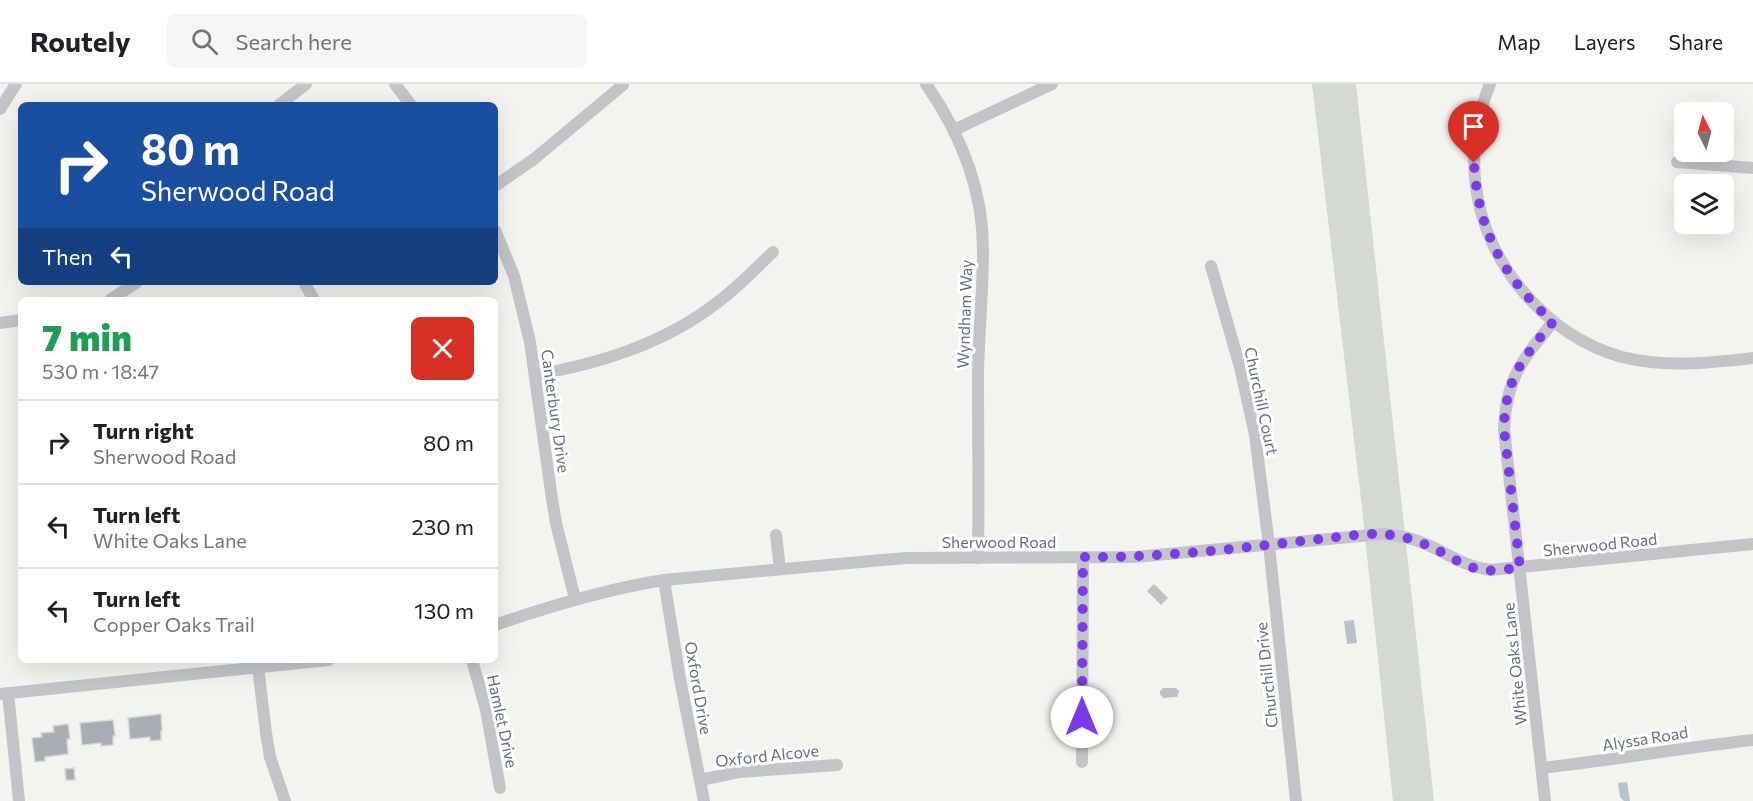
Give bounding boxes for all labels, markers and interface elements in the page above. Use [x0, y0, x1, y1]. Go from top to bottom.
search box [167, 14, 587, 68]
text: Routely [30, 24, 131, 58]
icon: search [188, 25, 221, 58]
text: Search here [236, 28, 352, 55]
text: Map [1497, 29, 1541, 54]
text: Layers [1574, 29, 1636, 54]
text: Share [1669, 29, 1723, 54]
pin [1448, 101, 1499, 163]
north arrow [1674, 102, 1734, 162]
map controls [1674, 102, 1734, 234]
icon: arrive [1457, 110, 1490, 143]
text: 80 m [141, 122, 240, 174]
icon: right [42, 126, 120, 204]
text: Sherwood Road [141, 174, 335, 207]
button: layers [1674, 174, 1734, 234]
icon: left [105, 240, 138, 273]
text: Then [42, 243, 93, 270]
street label: Wyndham Way [953, 259, 975, 369]
text: 7 min [42, 314, 132, 358]
button: close [411, 317, 474, 380]
street label: Churchill Court [1241, 345, 1283, 457]
street label: Canterbury Drive [538, 348, 574, 474]
text: 530 m · 18:47 [42, 359, 159, 383]
text: Turn right [93, 417, 194, 444]
icon: right [42, 426, 75, 459]
text: 80 m [423, 429, 474, 456]
text: Sherwood Road [93, 444, 236, 468]
text: Turn left [93, 501, 180, 528]
icon: left [42, 510, 75, 543]
text: 230 m [411, 513, 474, 540]
text: White Oaks Lane [93, 528, 247, 552]
street label: Sherwood Road [1542, 529, 1658, 559]
street label: Sherwood Road [942, 532, 1056, 551]
text: Turn left [93, 585, 180, 612]
icon: left [42, 594, 75, 627]
text: 130 m [414, 597, 474, 624]
street label: White Oaks Lane [1498, 602, 1530, 726]
text: Copper Oaks Trail [93, 612, 255, 636]
street label: Churchill Drive [1251, 621, 1281, 729]
street label: Oxford Drive [681, 640, 717, 736]
street label: Hamlet Drive [484, 673, 522, 769]
position arrow [1050, 685, 1114, 749]
street label: Alyssa Road [1601, 722, 1689, 754]
street label: Oxford Alcove [714, 740, 820, 770]

